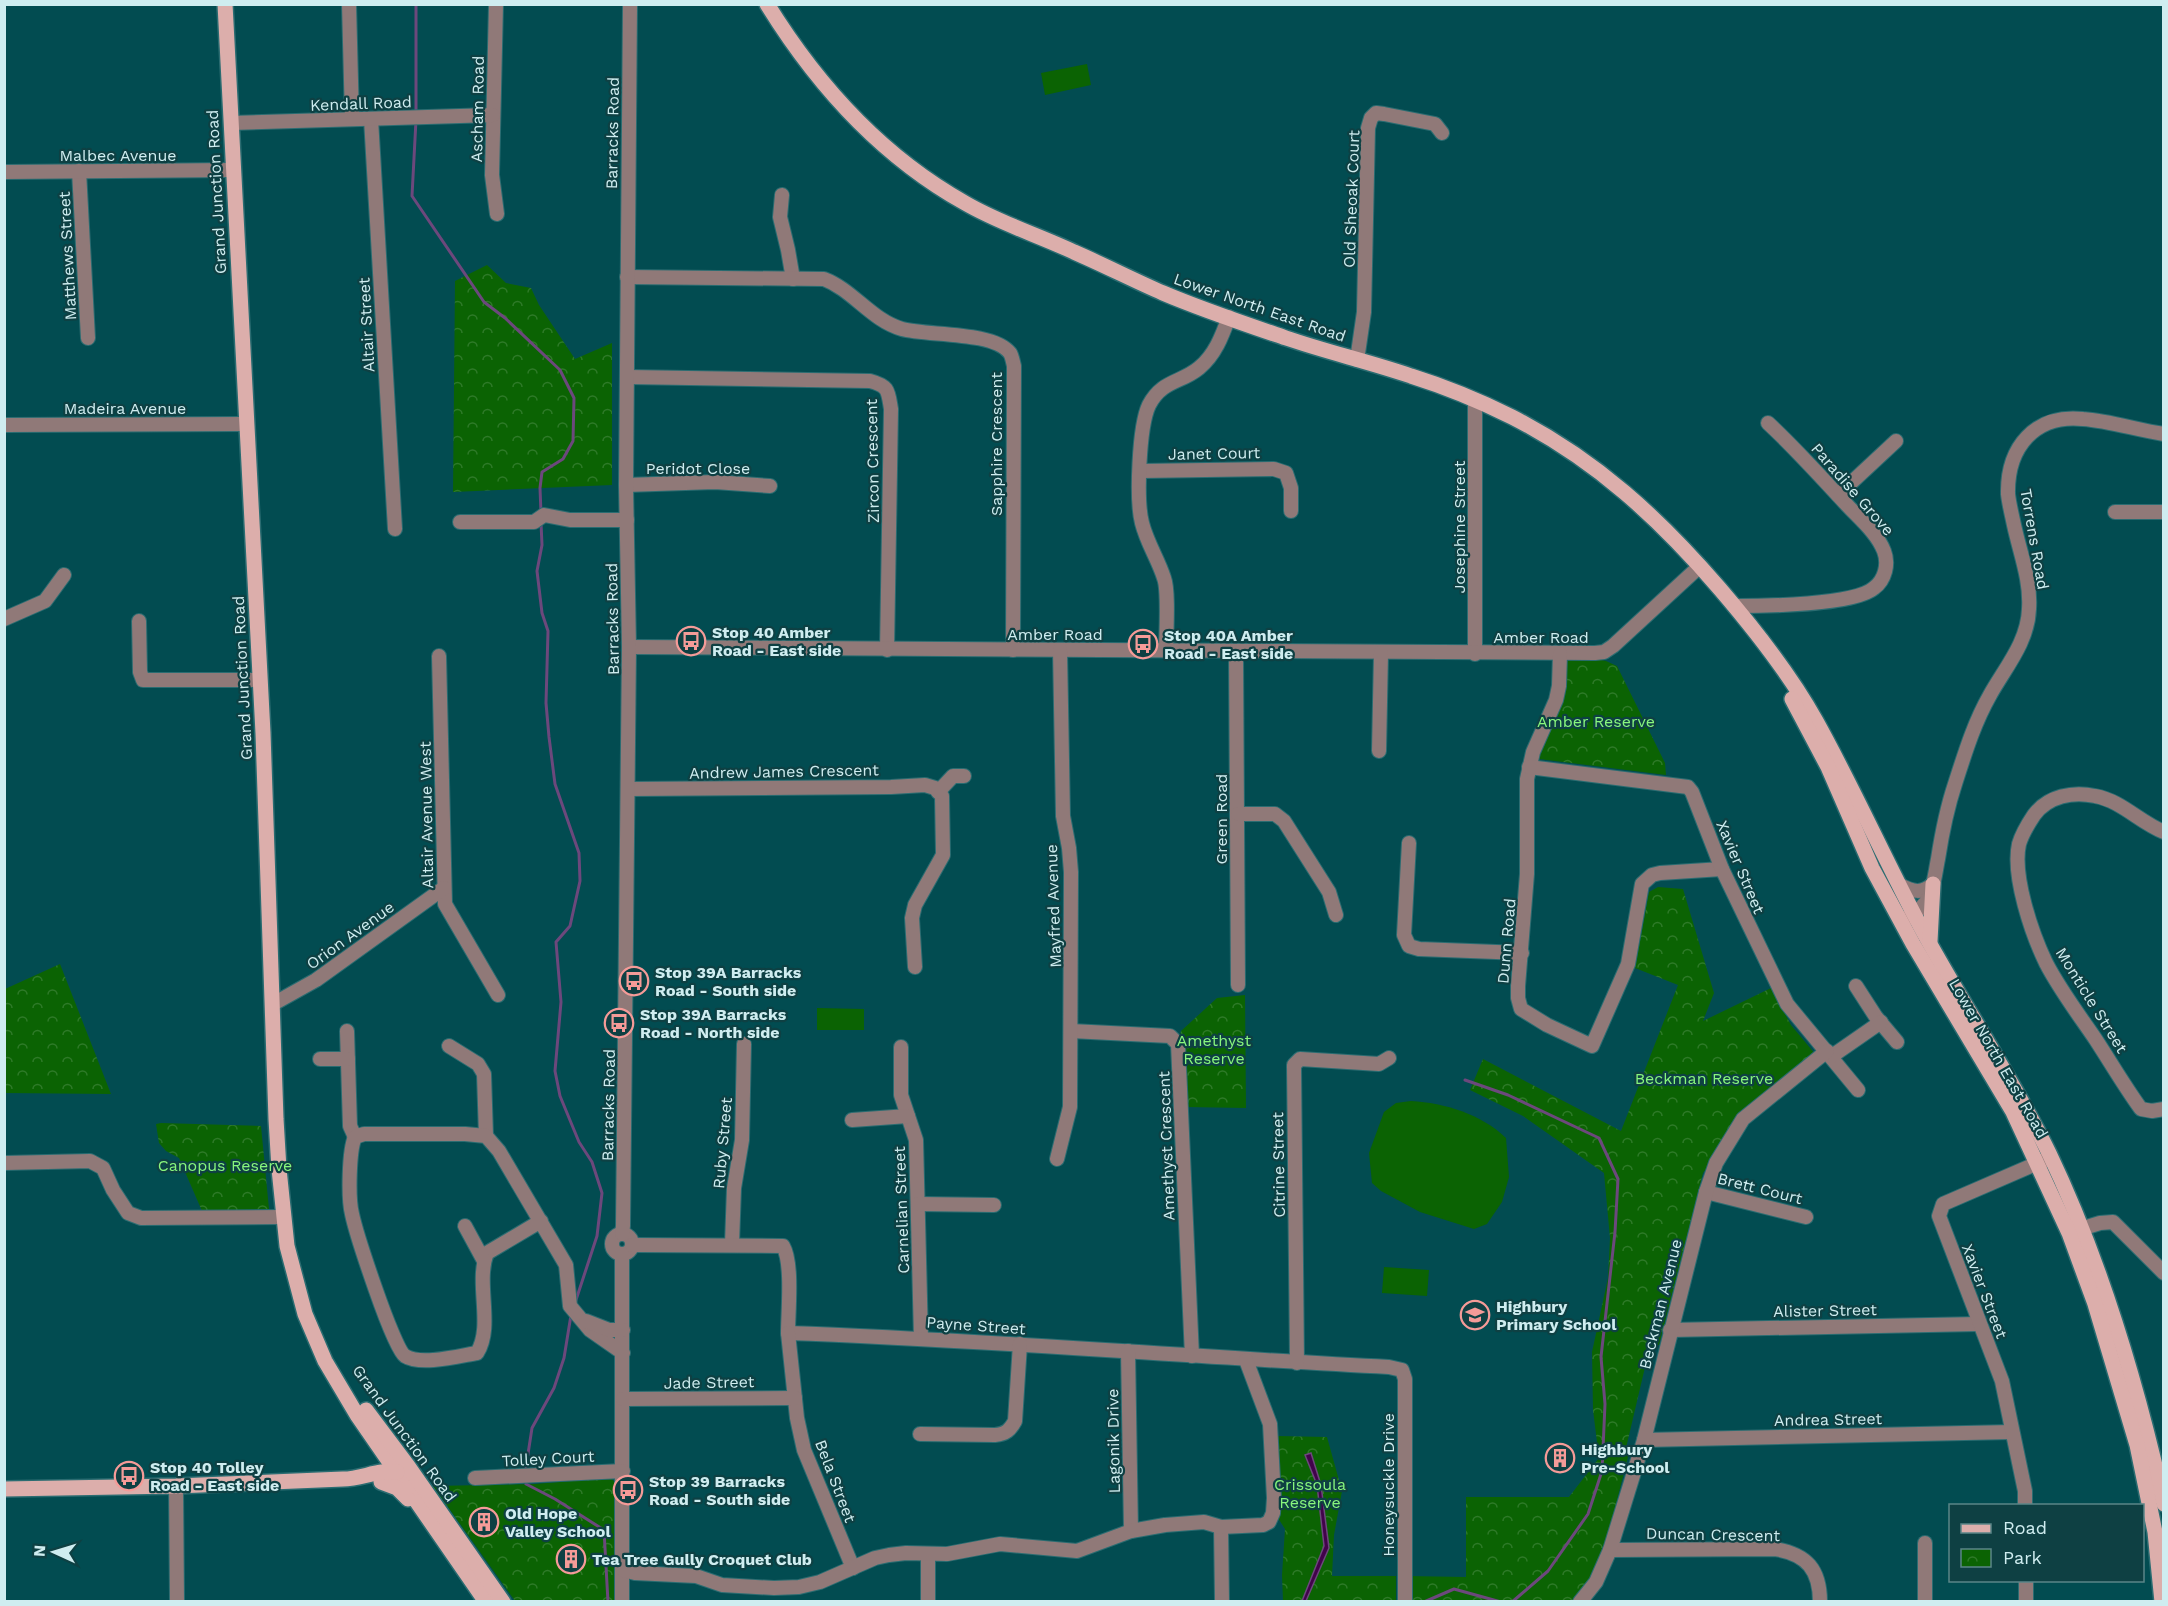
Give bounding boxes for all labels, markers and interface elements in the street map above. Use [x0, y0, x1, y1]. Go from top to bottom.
street label: Ascham Road [467, 56, 488, 162]
street label: Barracks Road [602, 77, 623, 189]
street label: Kendall Road [310, 92, 412, 115]
street label: Grand Junction Road [203, 109, 230, 275]
street label: Old Sheoak Court [1340, 130, 1363, 268]
street label: Malbec Avenue [59, 146, 177, 165]
street label: Matthews Street [55, 191, 80, 321]
street label: Lower North East Road [1171, 269, 1348, 346]
street label: Altair Street [355, 277, 378, 373]
street label: Sapphire Crescent [987, 372, 1006, 516]
street label: Zircon Crescent [862, 398, 883, 523]
street label: Madeira Avenue [64, 399, 186, 418]
street label: Paradise Grove [1807, 439, 1898, 540]
street label: Janet Court [1168, 443, 1260, 464]
street label: Peridot Close [646, 459, 750, 478]
street label: Josephine Street [1450, 460, 1469, 594]
street label: Torrens Road [2016, 487, 2053, 591]
street label: Barracks Road [602, 563, 623, 675]
street label: Grand Junction Road [229, 595, 256, 761]
place label: Stop 40 Amber Road - East side [712, 623, 841, 660]
bus stop icon: Stop 40 Amber Road - East side [675, 625, 707, 657]
street label: Amber Road [1007, 625, 1103, 644]
place label: Stop 40A Amber Road - East side [1164, 626, 1293, 663]
bus stop icon: Stop 40A Amber Road - East side [1127, 628, 1159, 660]
street label: Amber Road [1493, 628, 1589, 647]
park label: Amber Reserve [1537, 712, 1655, 731]
street label: Altair Avenue West [416, 741, 437, 889]
street label: Andrew James Crescent [689, 760, 879, 783]
street label: Green Road [1212, 774, 1231, 864]
street label: Xavier Street [1712, 818, 1769, 917]
street label: Mayfred Avenue [1042, 844, 1065, 968]
street label: Orion Avenue [303, 897, 398, 974]
street label: Dunn Road [1493, 898, 1520, 985]
street label: Monticle Street [2052, 944, 2132, 1057]
place label: Stop 39A Barracks Road - South side [655, 963, 802, 1000]
bus stop icon: Stop 39A Barracks Road - South side [618, 965, 650, 997]
street label: Lower North East Road [1945, 975, 2052, 1141]
place label: Stop 39A Barracks Road - North side [640, 1005, 787, 1042]
bus stop icon: Stop 39A Barracks Road - North side [603, 1007, 635, 1039]
park label: Amethyst Reserve [1177, 1031, 1251, 1068]
street label: Barracks Road [598, 1049, 619, 1161]
park label: Beckman Reserve [1635, 1069, 1773, 1088]
street label: Amethyst Crescent [1154, 1071, 1179, 1221]
street label: Ruby Street [709, 1096, 736, 1190]
street label: Citrine Street [1268, 1112, 1289, 1218]
street label: Carnelian Street [890, 1146, 913, 1274]
park label: Canopus Reserve [158, 1156, 292, 1175]
street label: Brett Court [1715, 1169, 1805, 1208]
street label: Beckman Avenue [1635, 1237, 1686, 1371]
street label: Xavier Street [1958, 1241, 2011, 1341]
place label: Highbury Primary School [1496, 1297, 1617, 1334]
school or university icon: Highbury Primary School [1459, 1299, 1491, 1331]
street label: Alister Street [1773, 1300, 1877, 1321]
street label: Payne Street [926, 1313, 1026, 1338]
street label: Grand Junction Road [349, 1361, 461, 1505]
street label: Jade Street [663, 1372, 755, 1393]
street label: Lagonik Drive [1103, 1388, 1124, 1494]
street label: Andrea Street [1774, 1409, 1883, 1430]
street label: Honeysuckle Drive [1379, 1413, 1398, 1557]
street label: Bela Street [811, 1437, 860, 1525]
place label: Highbury Pre-School [1581, 1440, 1670, 1477]
building icon: Highbury Pre-School [1544, 1442, 1576, 1474]
street label: Tolley Court [501, 1447, 595, 1470]
place label: Stop 40 Tolley Road - East side [150, 1458, 279, 1495]
bus stop icon: Stop 40 Tolley Road - East side [113, 1460, 145, 1492]
place label: Stop 39 Barracks Road - South side [649, 1472, 790, 1509]
bus stop icon: Stop 39 Barracks Road - South side [612, 1474, 644, 1506]
park label: Crissoula Reserve [1274, 1475, 1346, 1512]
place label: Old Hope Valley School [505, 1504, 611, 1541]
legend [1949, 1504, 2144, 1582]
building icon: Old Hope Valley School [468, 1506, 500, 1538]
text: Road [2003, 1517, 2047, 1538]
north arrow [24, 1522, 84, 1582]
street label: Duncan Crescent [1646, 1524, 1781, 1545]
building icon: Tea Tree Gully Croquet Club [555, 1543, 587, 1575]
text: N [30, 1544, 49, 1558]
text: Park [2003, 1547, 2042, 1568]
place label: Tea Tree Gully Croquet Club [592, 1550, 812, 1569]

